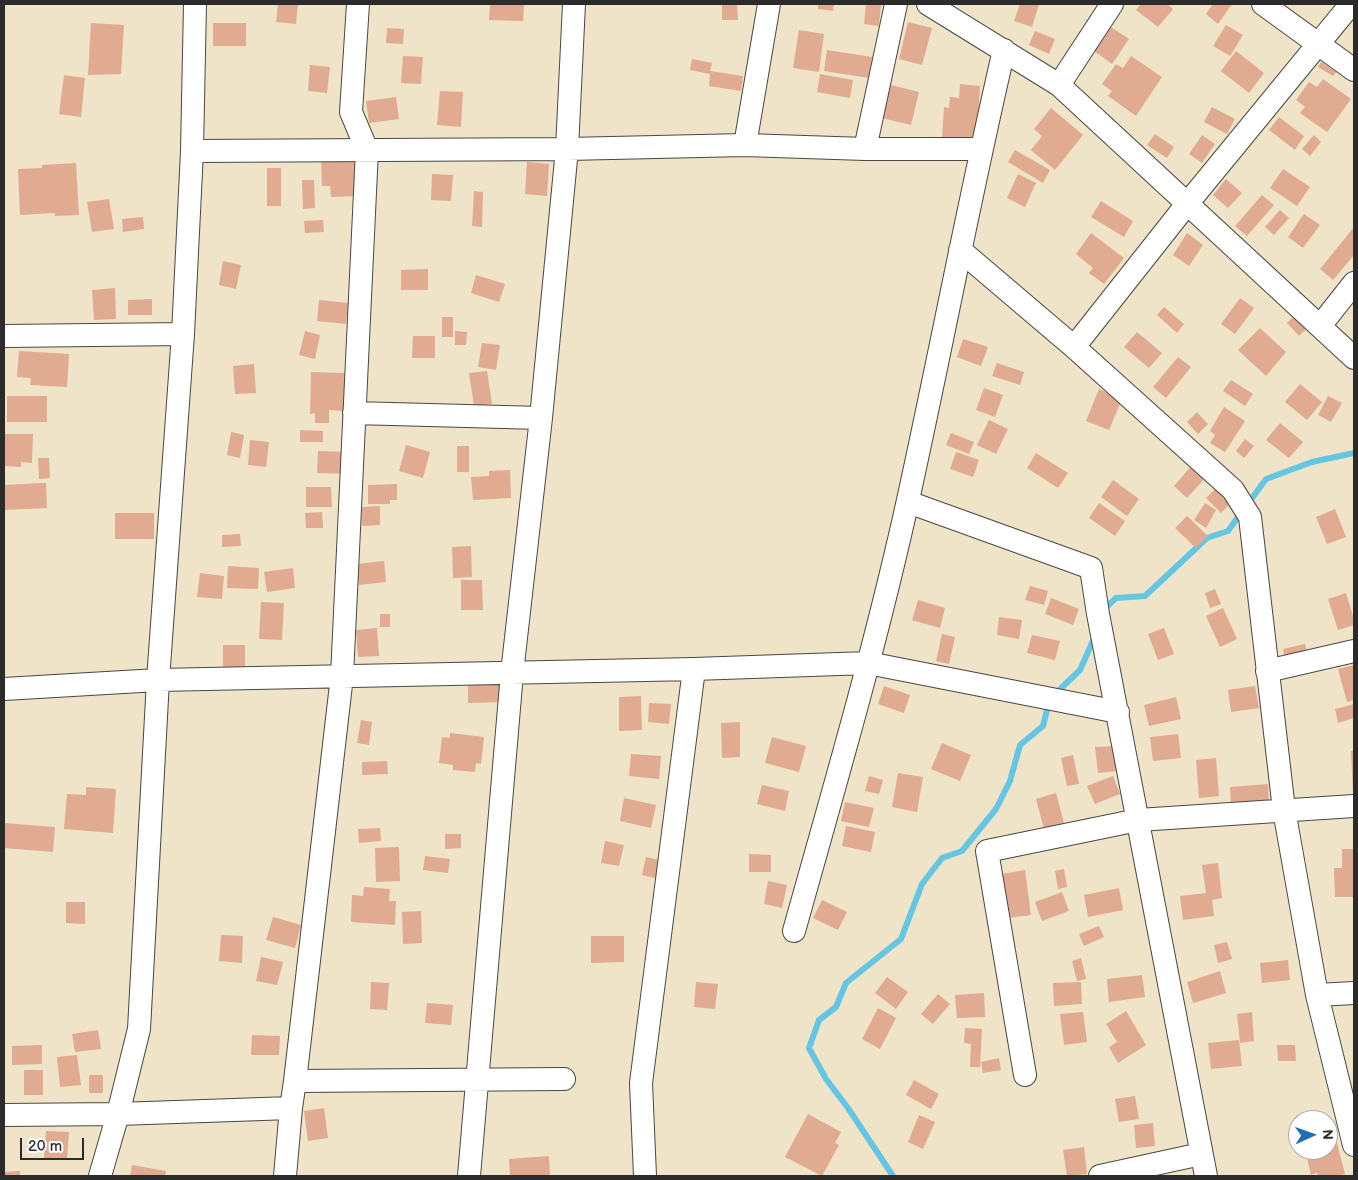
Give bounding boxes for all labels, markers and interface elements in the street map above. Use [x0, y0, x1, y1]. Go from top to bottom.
north arrow [1288, 1110, 1338, 1160]
scale bar [22, 1128, 86, 1160]
text: N [1319, 1129, 1336, 1140]
text: 20 m [28, 1137, 62, 1156]

